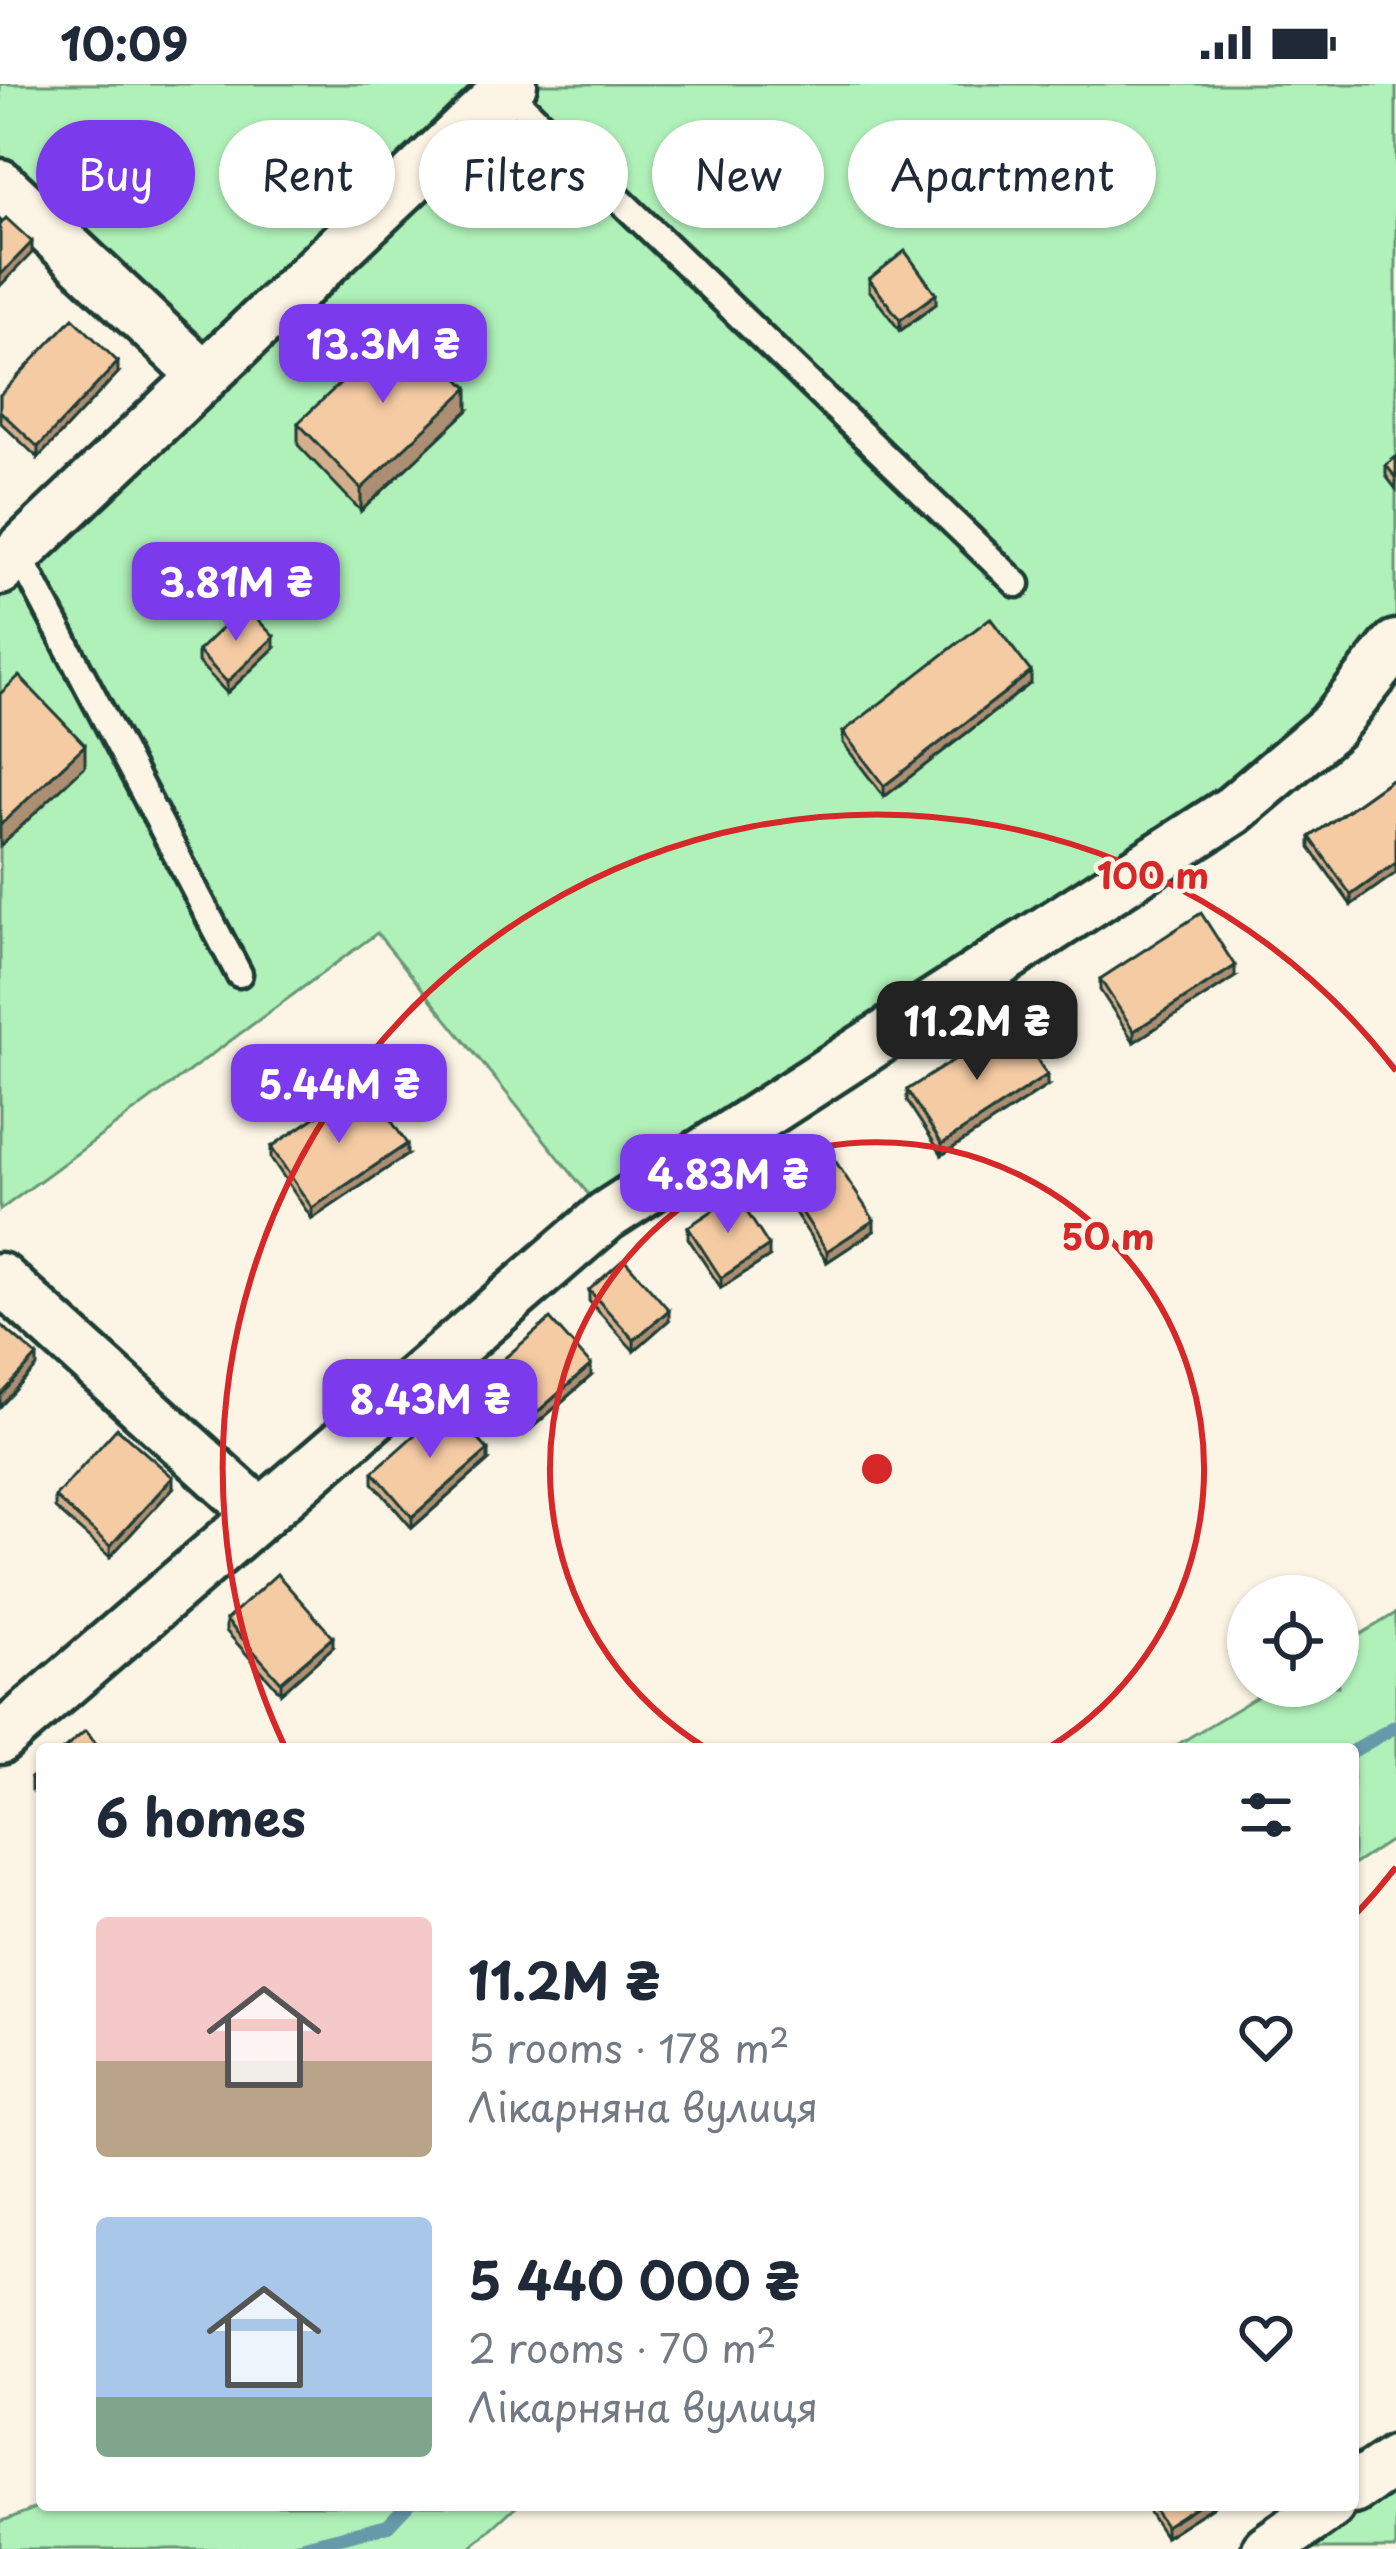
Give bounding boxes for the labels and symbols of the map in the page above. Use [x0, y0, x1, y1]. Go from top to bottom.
pin: 13.3M ₴ [272, 304, 494, 406]
pin: 3.81M ₴ [125, 542, 347, 644]
text: 100 m [1097, 847, 1209, 901]
pin: 11.2M ₴ [866, 981, 1088, 1083]
pin: 5.44M ₴ [228, 1044, 450, 1146]
pin: 4.83M ₴ [617, 1134, 839, 1236]
text: 50 m [1061, 1208, 1155, 1262]
pin: 8.43M ₴ [319, 1359, 541, 1461]
centre of rings [856, 1448, 898, 1490]

